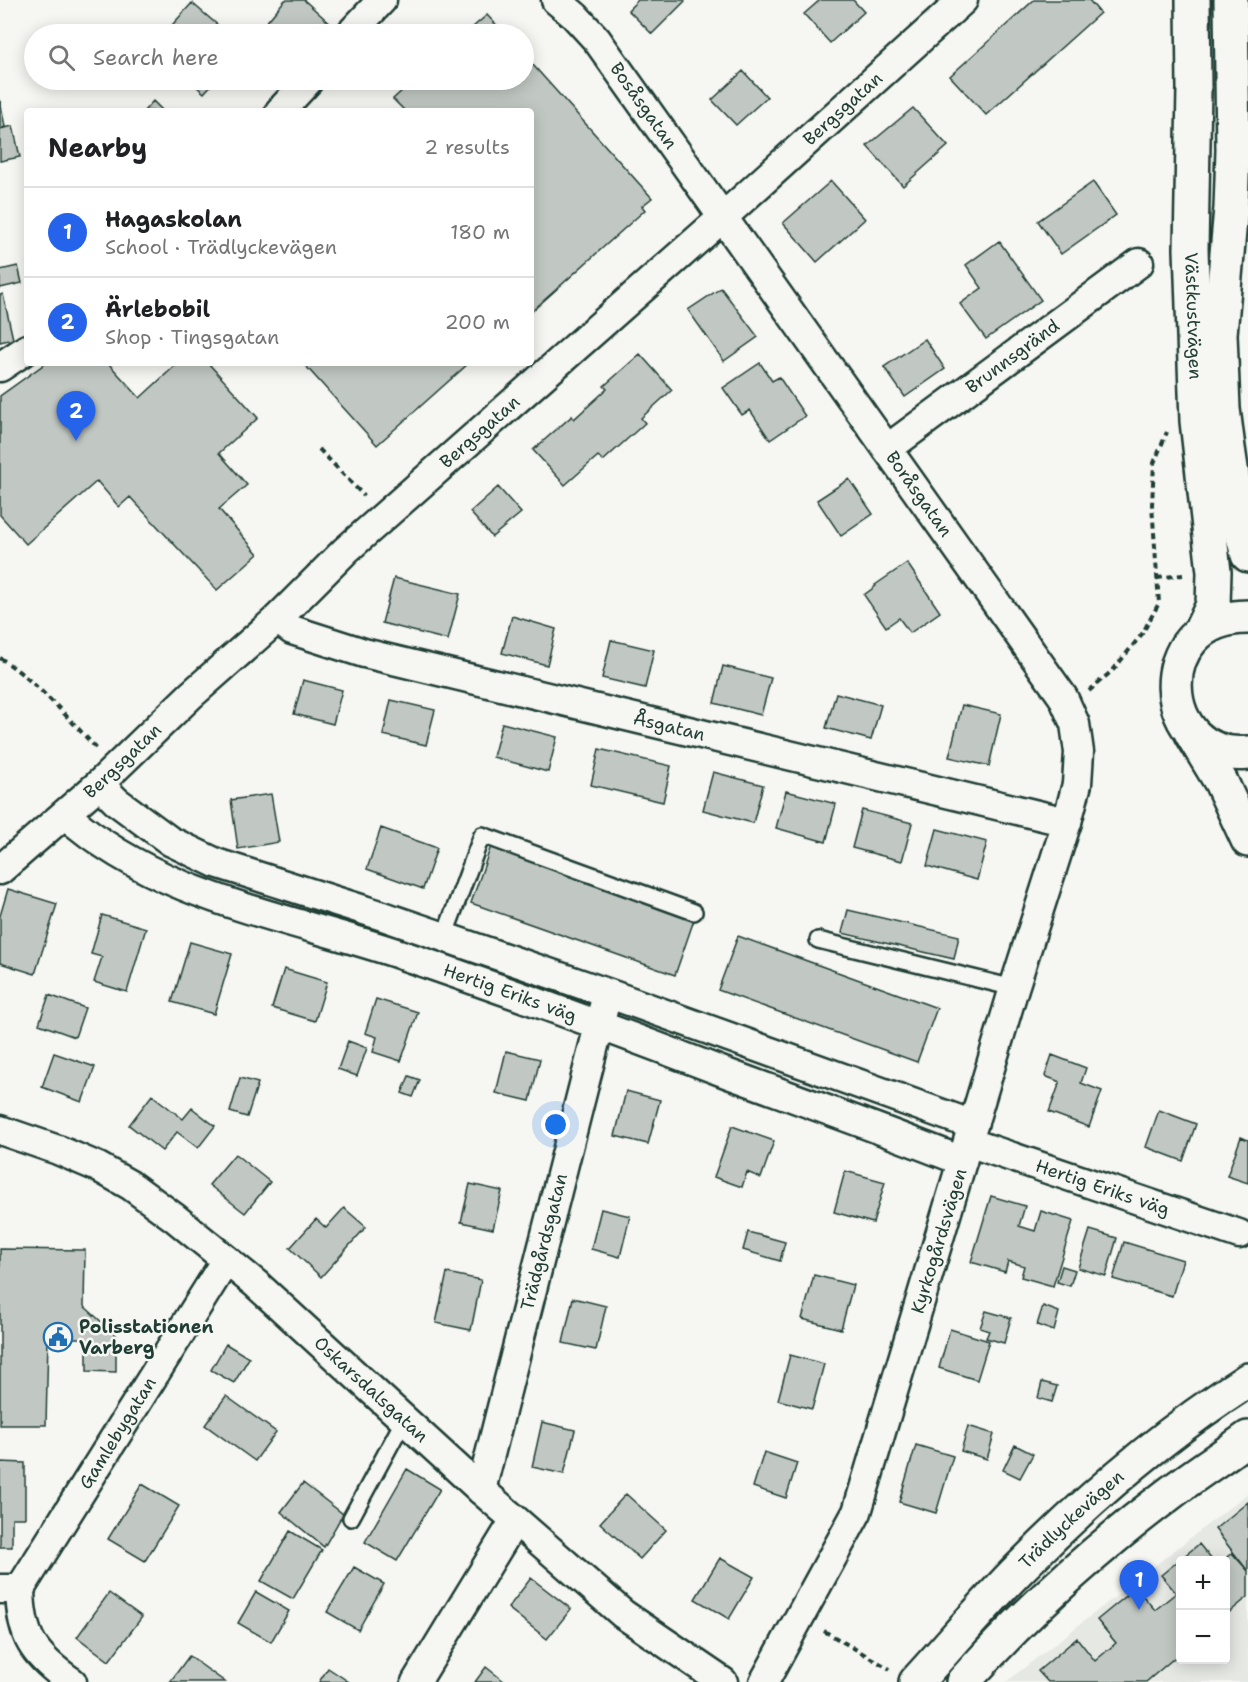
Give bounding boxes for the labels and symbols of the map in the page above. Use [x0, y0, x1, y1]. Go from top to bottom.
street label: Bosåsgatan [605, 58, 683, 154]
street label: Bergsgatan [798, 67, 888, 151]
street label: Västkustvägen [1179, 252, 1208, 380]
street label: Brunnsgränd [961, 314, 1064, 399]
street label: Bergsgatan [435, 390, 525, 474]
pin: 2 [56, 392, 96, 441]
street label: Boråsgatan [880, 446, 958, 542]
street label: Åsgatan [631, 706, 707, 747]
street label: Bergsgatan [79, 718, 167, 804]
street label: Hertig Eriks väg [440, 958, 580, 1028]
your location [541, 1110, 570, 1139]
street label: Hertig Eriks väg [1032, 1154, 1173, 1222]
street label: Kyrkogårdsvägen [905, 1165, 973, 1317]
street label: Trädgårdsgatan [515, 1171, 573, 1313]
place label: Polisstationen Varberg [79, 1315, 213, 1360]
public building icon: Polisstationen Varberg [42, 1321, 74, 1353]
street label: Oskarsdalsgatan [309, 1331, 433, 1448]
street label: Gamlebygatan [73, 1372, 162, 1494]
street label: Trädlyckevägen [1014, 1465, 1129, 1574]
pin: 1 [1120, 1560, 1158, 1610]

